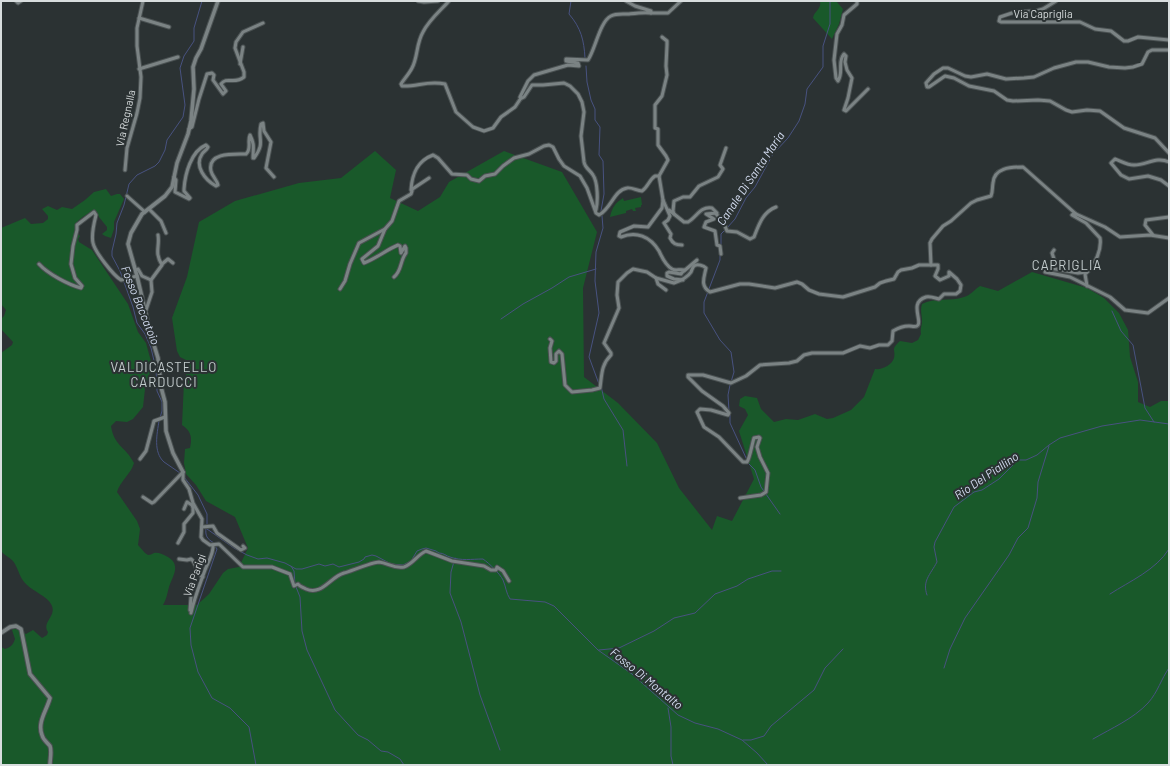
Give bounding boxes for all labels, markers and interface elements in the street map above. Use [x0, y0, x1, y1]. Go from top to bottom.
street label: Via Capriglia [1013, 7, 1073, 20]
street label: Via Regnalla [113, 88, 137, 148]
water label: Canale Di Santa Maria [713, 128, 787, 228]
district label: CAPRIGLIA [1032, 257, 1102, 273]
water label: Fosso Baccatoio [119, 264, 163, 346]
district label: VALDICASTELLO CARDUCCI [111, 359, 217, 390]
water label: Rio Del Piallino [951, 448, 1021, 502]
street label: Via Parigi [180, 552, 208, 598]
water label: Fosso Di Montalto [608, 644, 686, 712]

